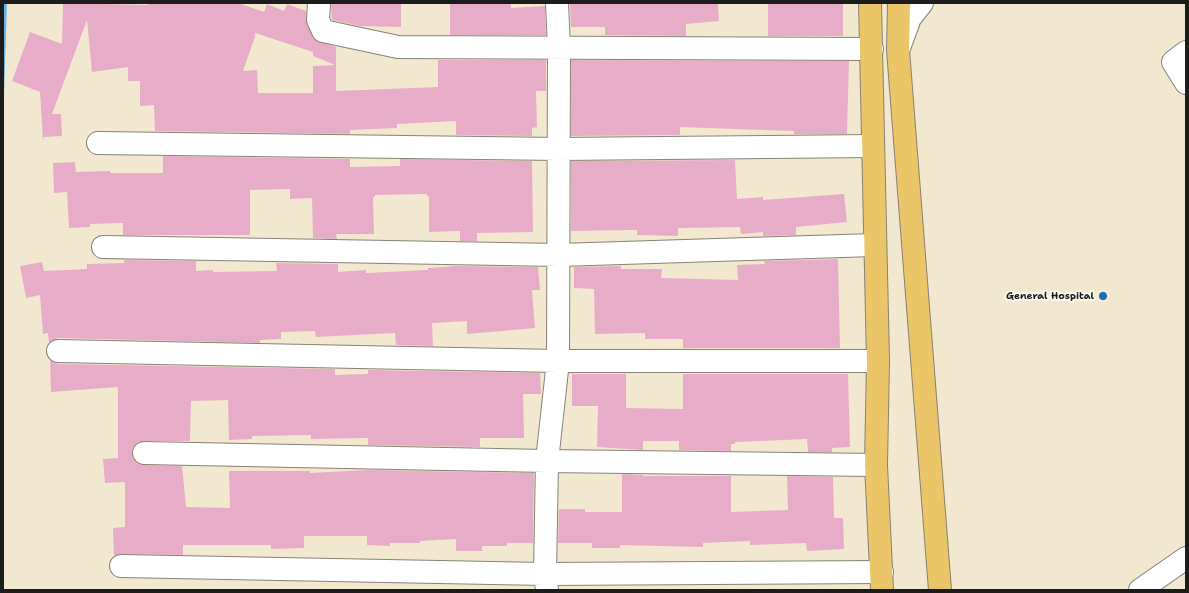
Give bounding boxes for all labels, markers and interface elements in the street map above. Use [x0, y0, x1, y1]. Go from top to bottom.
place label: General Hospital [1006, 290, 1094, 302]
marker: General Hospital [1097, 290, 1109, 302]

